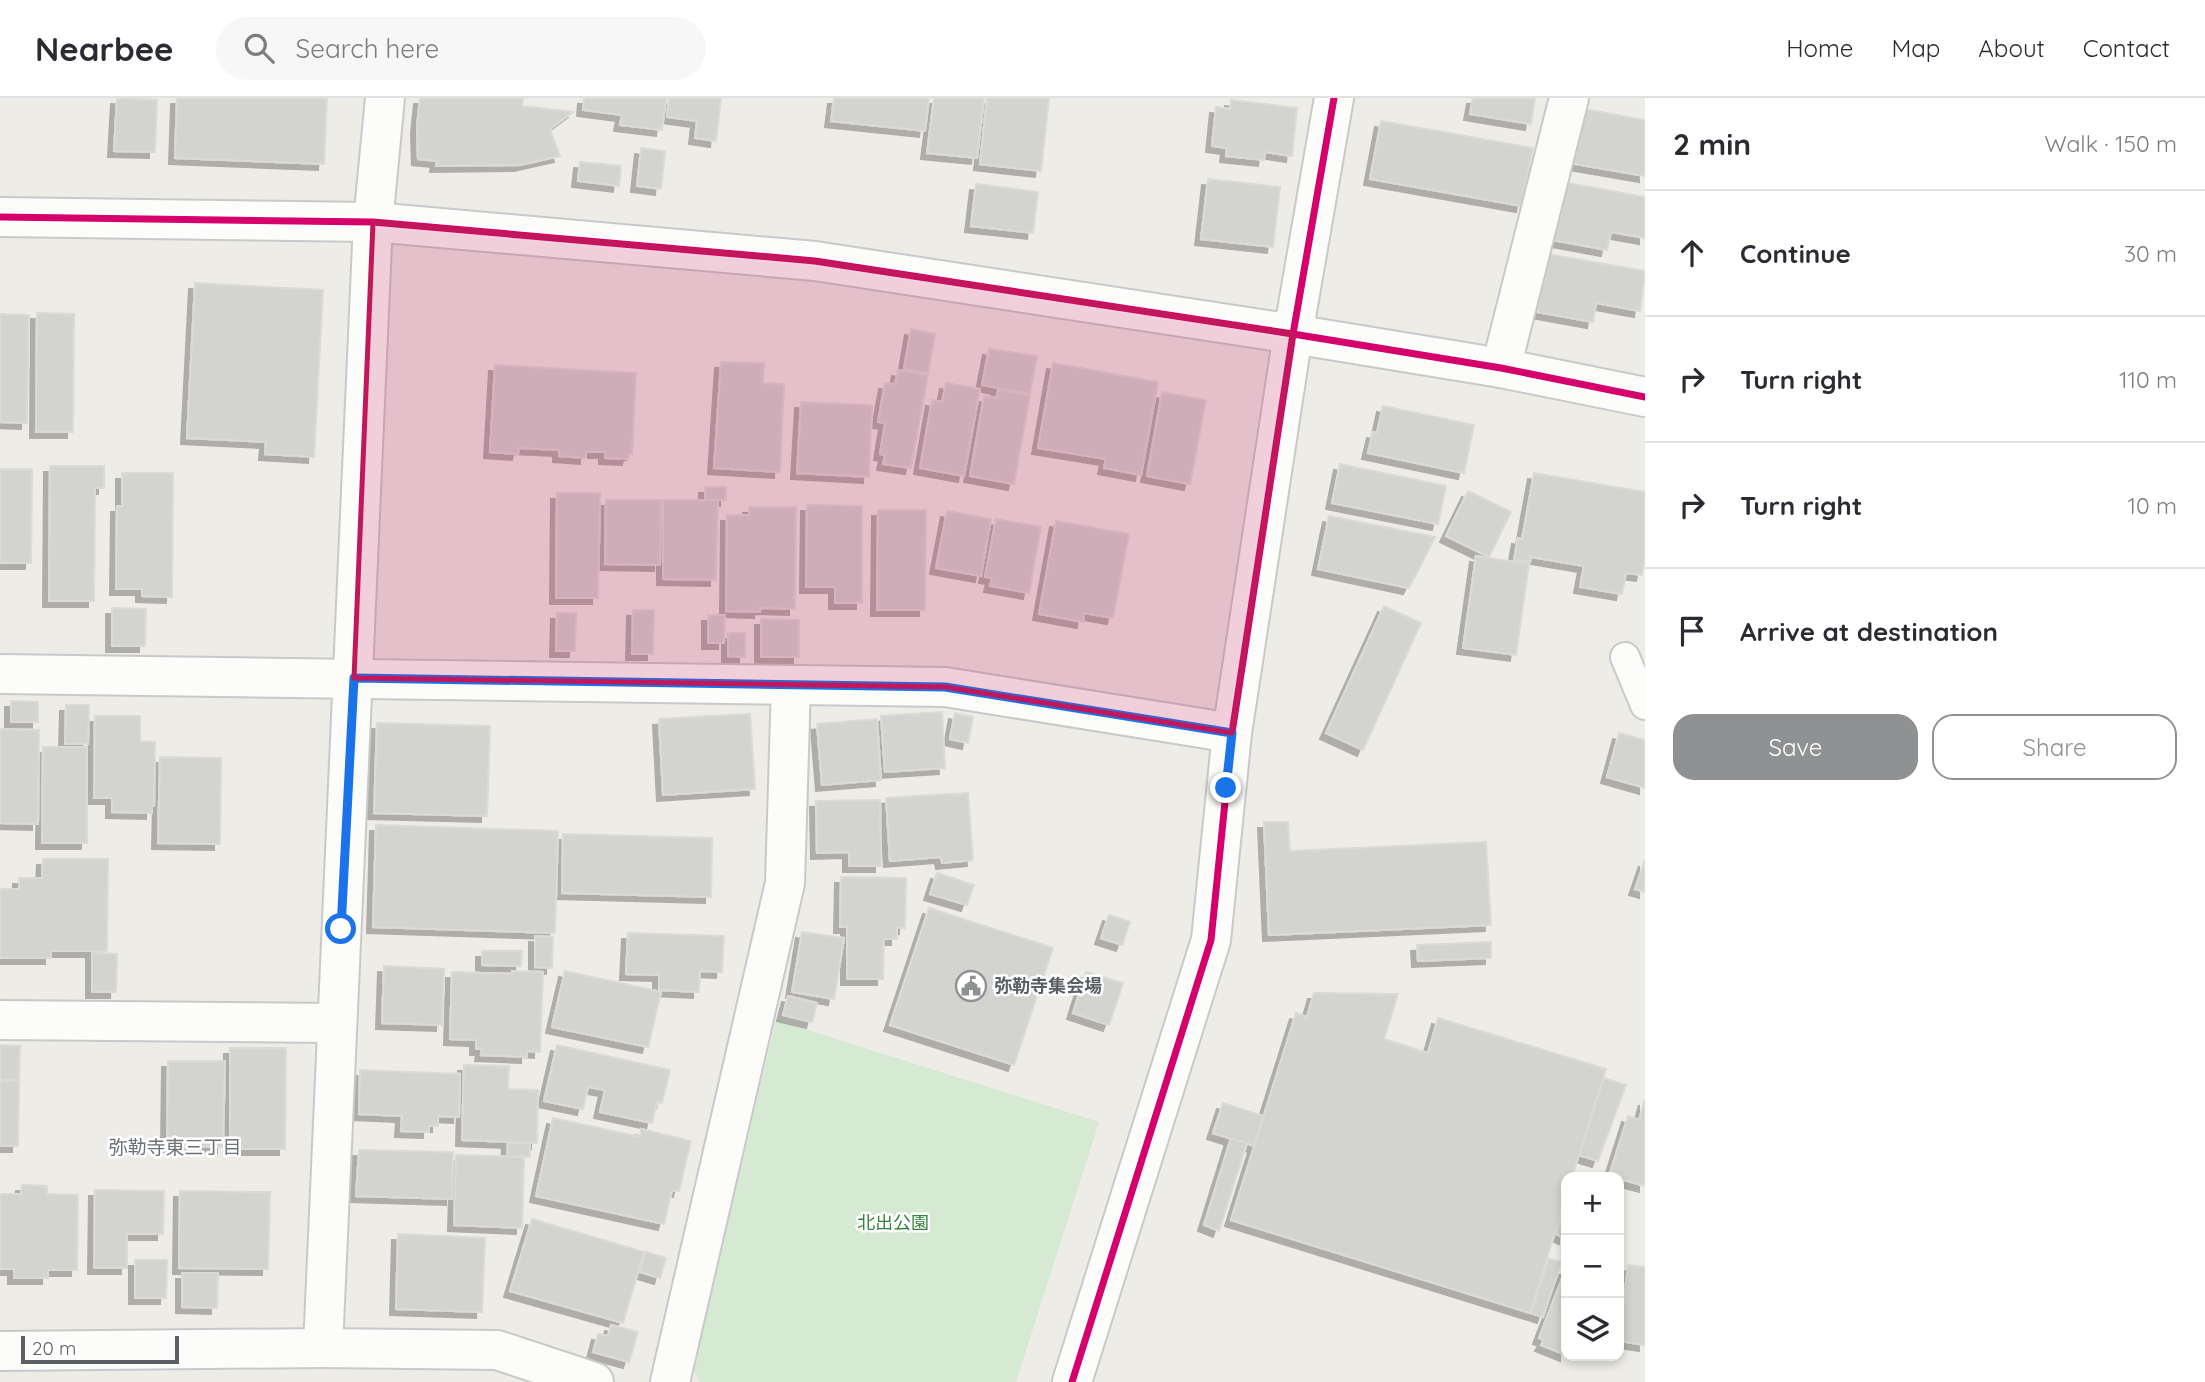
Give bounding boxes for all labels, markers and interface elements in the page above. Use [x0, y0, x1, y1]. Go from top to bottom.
search box [216, 17, 706, 80]
text: Nearbee [35, 28, 174, 69]
icon: search [240, 29, 278, 67]
text: Search here [296, 32, 439, 65]
text: Home [1786, 33, 1853, 63]
text: Map [1891, 33, 1940, 63]
text: About [1978, 33, 2045, 63]
text: Contact [2083, 33, 2170, 63]
text: 2 min [1673, 125, 1751, 163]
text: Walk · 150 m [2044, 129, 2177, 158]
icon: ahead [1673, 234, 1711, 272]
text: Continue [1740, 237, 1851, 270]
text: 30 m [2124, 239, 2177, 268]
icon: right [1673, 360, 1711, 398]
text: Turn right [1740, 363, 1862, 396]
text: 110 m [2119, 365, 2177, 394]
icon: right [1673, 486, 1711, 524]
text: Turn right [1740, 489, 1862, 522]
text: 10 m [2128, 491, 2177, 520]
icon: arrive [1673, 612, 1711, 650]
text: Arrive at destination [1740, 615, 1998, 648]
button: Save [1673, 714, 1918, 780]
button: Share [1932, 714, 2177, 780]
route end [1210, 772, 1241, 803]
route start [325, 913, 356, 944]
public building icon: 弥勒寺集会場 [954, 969, 988, 1003]
place label: 弥勒寺集会場 [994, 974, 1102, 997]
district label: 弥勒寺東三丁目 [108, 1135, 242, 1159]
map controls [1561, 1172, 1624, 1361]
button: + [1561, 1172, 1624, 1235]
park label: 北出公園 [857, 1211, 929, 1234]
button: − [1561, 1235, 1624, 1298]
button: layers [1561, 1298, 1624, 1361]
scale bar [21, 1333, 178, 1365]
text: 20 m [32, 1336, 76, 1360]

